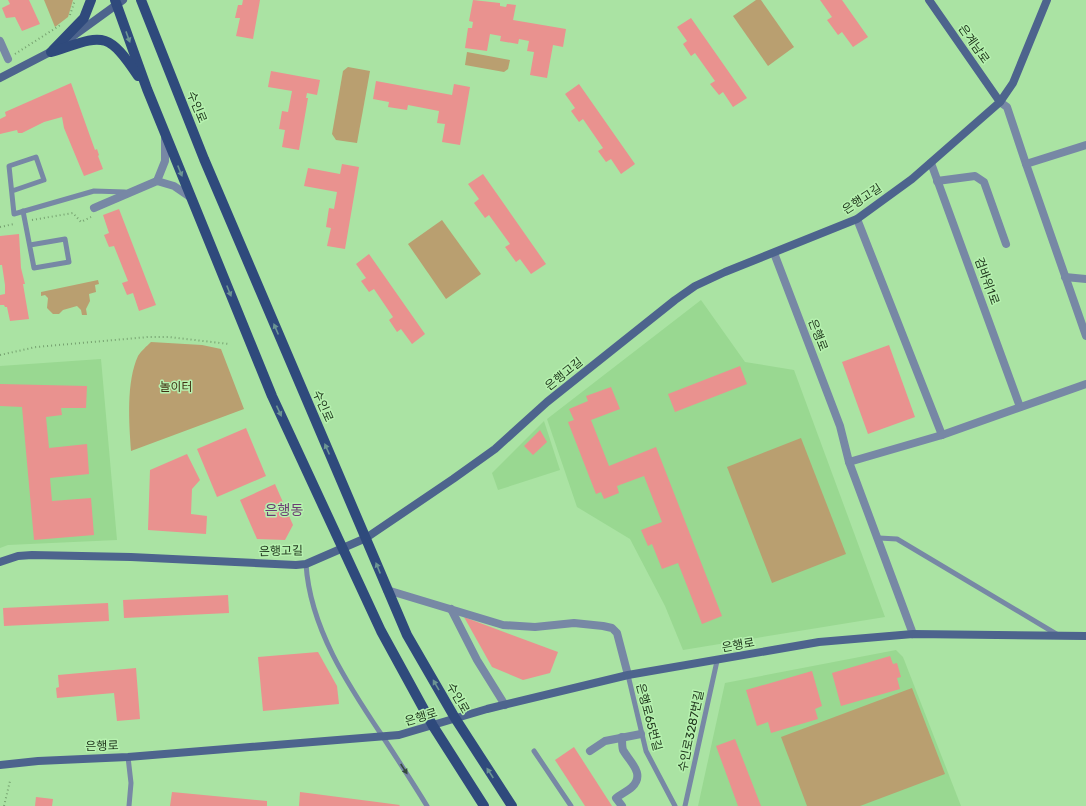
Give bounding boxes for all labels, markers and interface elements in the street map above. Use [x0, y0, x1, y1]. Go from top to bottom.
street label: 은계남로 [956, 22, 992, 66]
one-way arrow [126, 31, 132, 43]
street label: 수인로 [184, 89, 210, 125]
one-way arrow [177, 166, 183, 178]
street label: 은행고길 [840, 181, 884, 217]
street label: 검바위1로 [972, 255, 1002, 307]
one-way arrow [227, 286, 233, 298]
street label: 은행로 [806, 317, 830, 353]
one-way arrow [272, 323, 278, 335]
street label: 은행고길 [542, 355, 586, 393]
park label: 놀이터 [159, 380, 193, 394]
street label: 수인로 [310, 388, 336, 424]
one-way arrow [276, 406, 282, 417]
one-way arrow [324, 443, 330, 454]
district label: 은행동 [265, 502, 303, 519]
street label: 은행고길 [259, 544, 303, 558]
one-way arrow [375, 563, 381, 574]
street label: 은행로 [720, 635, 756, 655]
one-way arrow [432, 679, 439, 691]
street label: 수인로 [444, 680, 472, 716]
street label: 은행로65번길 [633, 682, 665, 752]
street label: 수인로3287번길 [675, 689, 707, 773]
street label: 은행로 [403, 705, 439, 729]
street label: 은행로 [85, 738, 119, 754]
one-way arrow [400, 764, 408, 774]
one-way arrow [486, 768, 494, 779]

